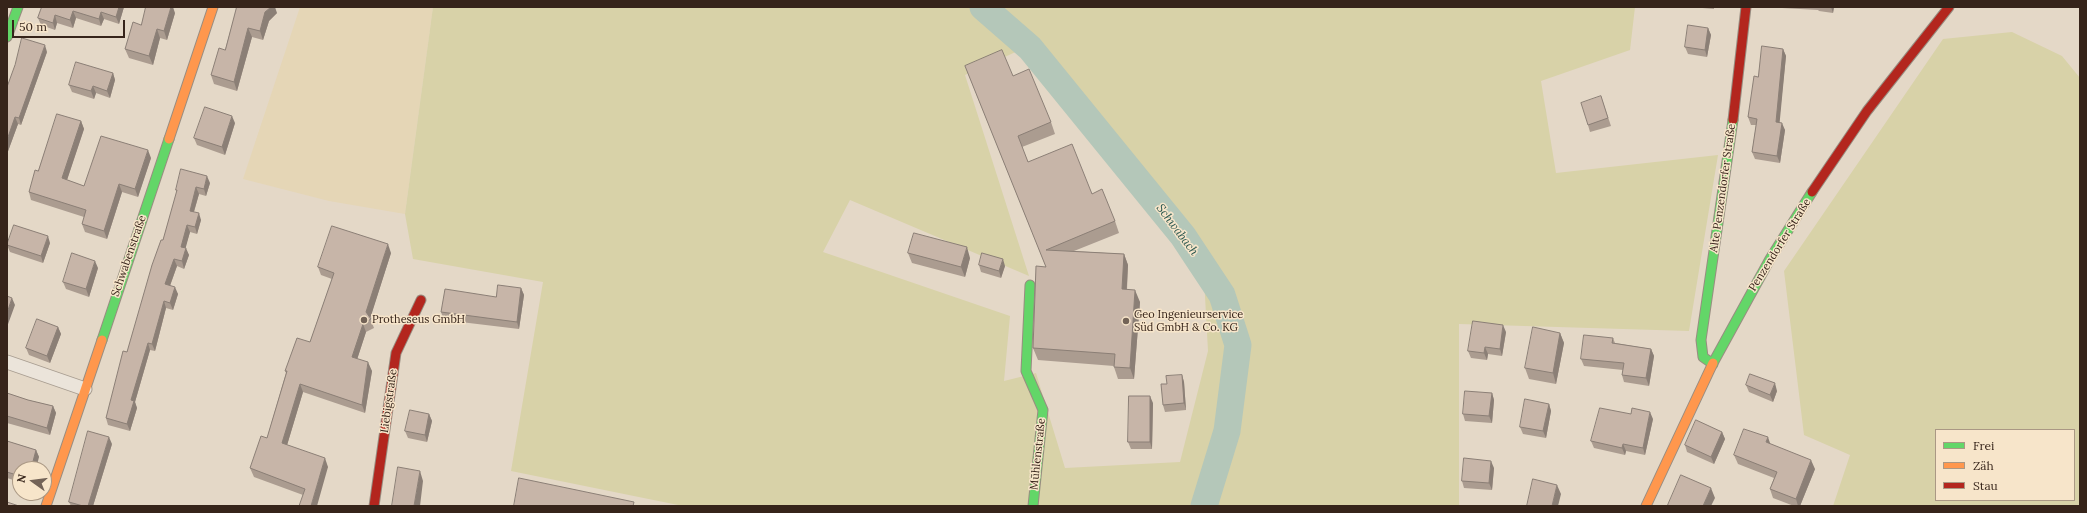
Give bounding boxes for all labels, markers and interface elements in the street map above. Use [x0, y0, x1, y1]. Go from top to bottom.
scale bar [14, 12, 127, 38]
text: 50 m [19, 19, 47, 34]
street label: Alte Penzendorfer Straße [1707, 123, 1739, 253]
street label: Penzendorfer Straße [1746, 196, 1814, 294]
water label: Schwabach [1153, 201, 1201, 259]
street label: Schwabenstraße [109, 214, 149, 298]
place label: Geo Ingenieurservice Süd GmbH & Co. KG [1134, 308, 1243, 334]
place label: Protheseus GmbH [372, 313, 465, 327]
marker: Protheseus GmbH [359, 315, 369, 325]
marker: Geo Ingenieurservice Süd GmbH & Co. KG [1121, 316, 1131, 326]
street label: Liebigstraße [378, 368, 400, 434]
street label: Mühlenstraße [1028, 417, 1048, 491]
legend [1935, 429, 2075, 501]
text: Frei [1973, 438, 1994, 453]
text: Zäh [1973, 458, 1994, 473]
north arrow [12, 461, 52, 501]
text: N [14, 473, 29, 484]
text: Stau [1973, 478, 1998, 493]

